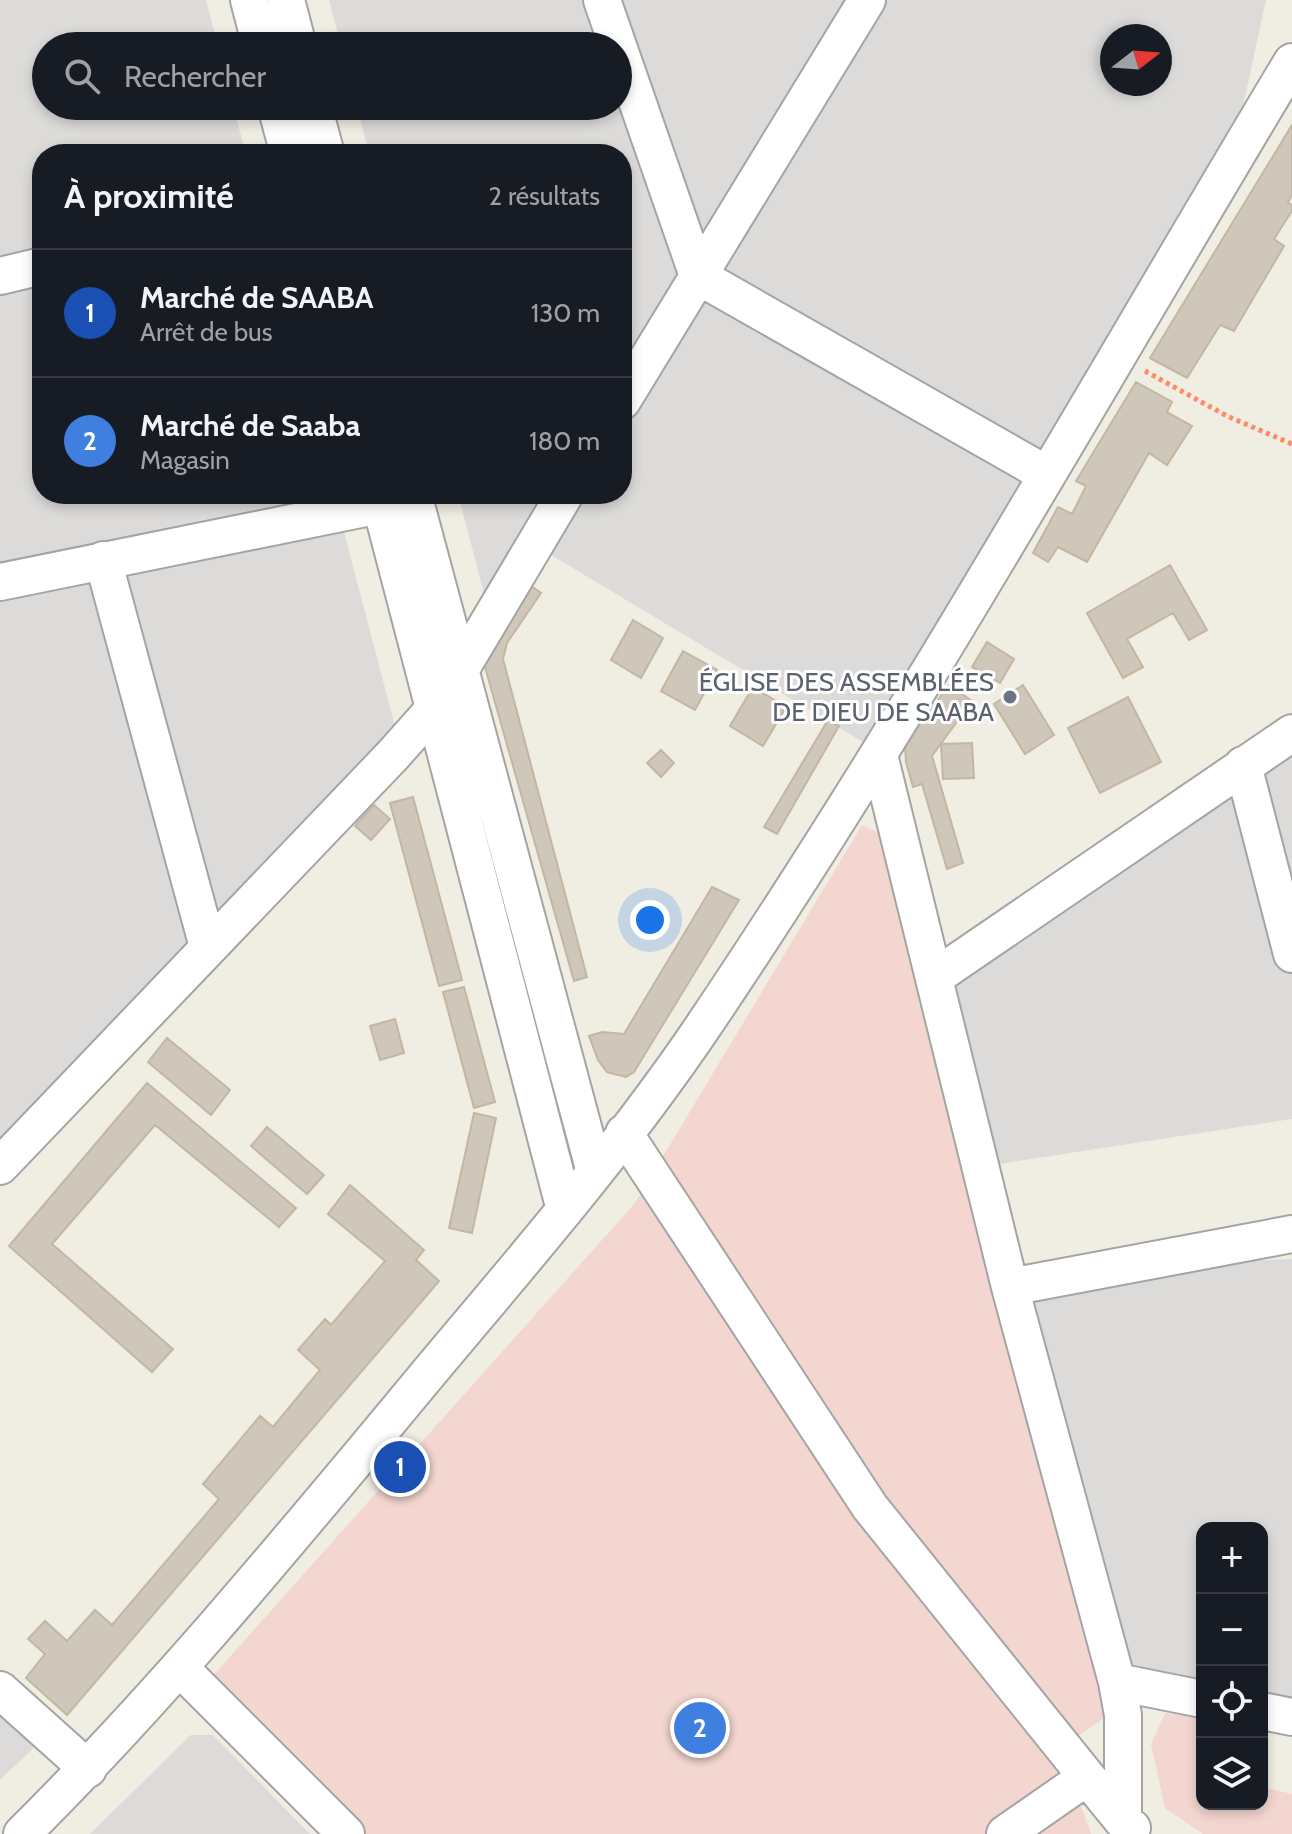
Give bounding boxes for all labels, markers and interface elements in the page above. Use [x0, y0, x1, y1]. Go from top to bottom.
north arrow [1100, 24, 1172, 96]
search box [32, 32, 632, 120]
icon: search [60, 54, 104, 98]
text: Rechercher [124, 58, 266, 95]
text: À proximité [64, 175, 234, 217]
text: 2 résultats [488, 180, 600, 212]
text: Marché de SAABA [140, 279, 374, 316]
text: 1 [85, 297, 95, 329]
text: 130 m [531, 297, 600, 329]
text: Arrêt de bus [140, 316, 272, 348]
text: Marché de Saaba [140, 407, 360, 444]
text: 2 [83, 425, 97, 457]
text: 180 m [529, 425, 600, 457]
text: Magasin [140, 444, 230, 476]
place label: ÉGLISE DES ASSEMBLÉES DE DIEU DE SAABA [699, 666, 994, 728]
marker: ÉGLISE DES ASSEMBLÉES DE DIEU DE SAABA [1001, 688, 1019, 706]
your location [630, 900, 670, 940]
pin: 1 [374, 1437, 426, 1497]
map controls [1196, 1522, 1268, 1810]
button: + [1196, 1522, 1268, 1594]
button: − [1196, 1594, 1268, 1666]
button: locate [1196, 1666, 1268, 1738]
pin: 2 [674, 1698, 726, 1758]
button: layers [1196, 1738, 1268, 1810]

